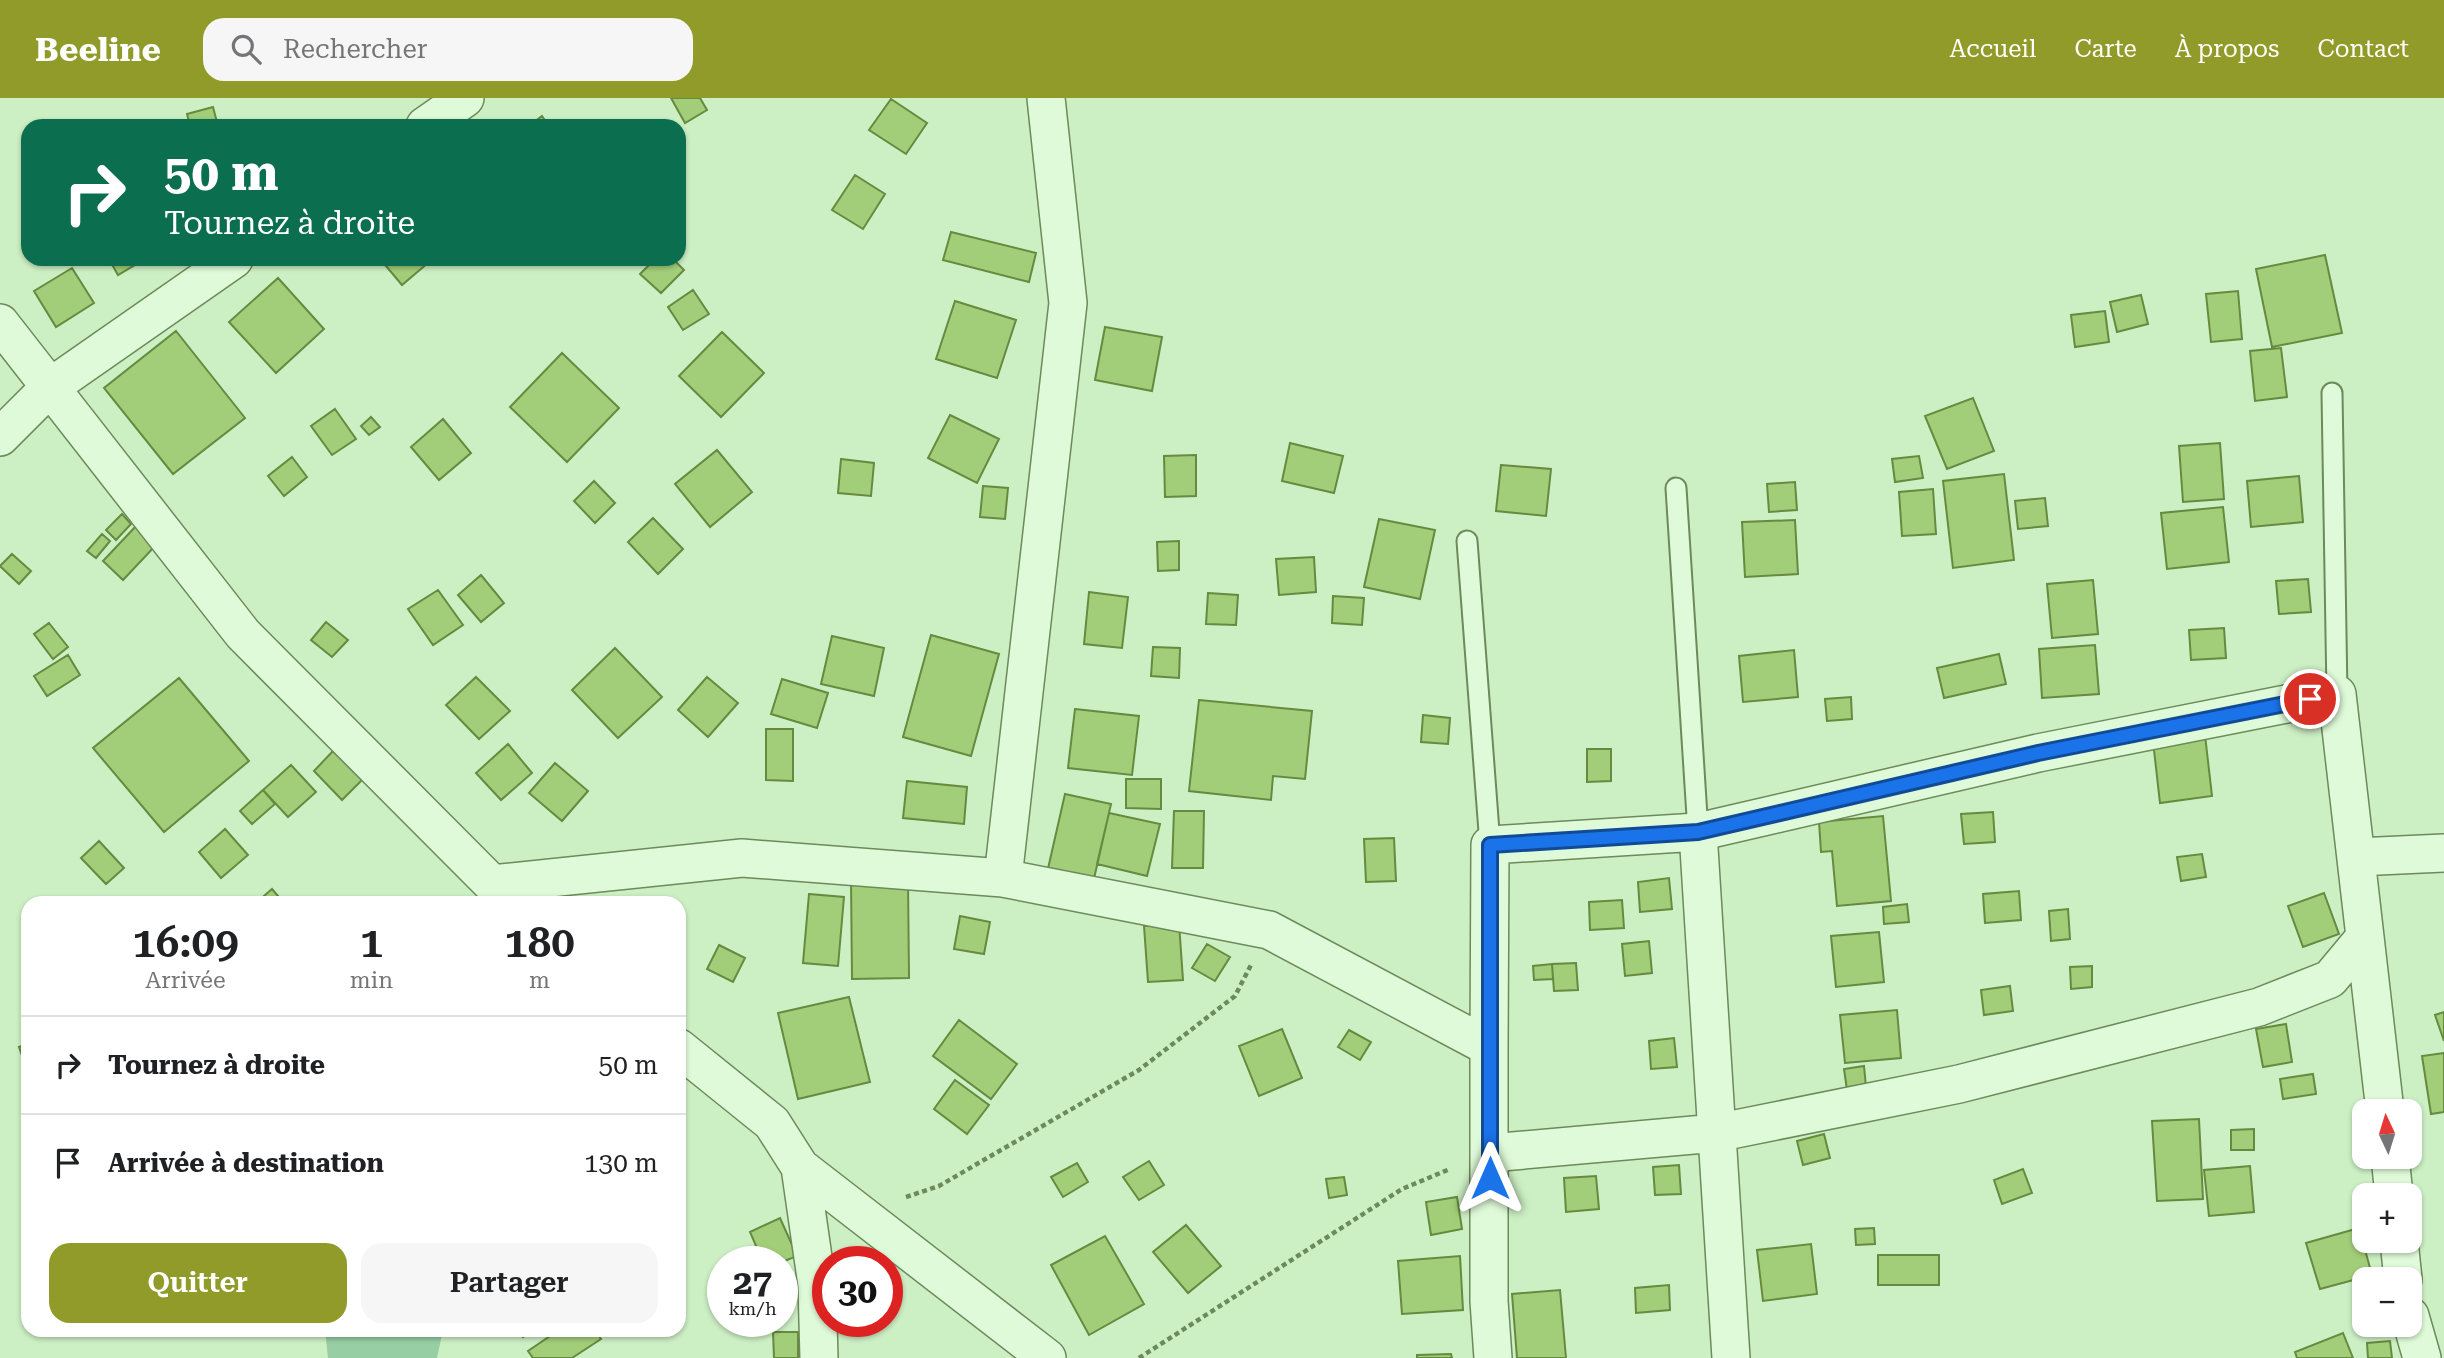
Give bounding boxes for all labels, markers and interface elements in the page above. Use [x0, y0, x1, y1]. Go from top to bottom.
search box [203, 18, 693, 81]
text: Beeline [35, 30, 161, 69]
icon: search [227, 30, 265, 68]
text: Rechercher [283, 34, 427, 64]
text: Accueil [1950, 35, 2036, 63]
text: Carte [2074, 35, 2137, 63]
text: À propos [2175, 35, 2279, 63]
text: Contact [2317, 35, 2409, 63]
text: 50 m [164, 145, 279, 202]
icon: right [49, 147, 140, 238]
text: Tournez à droite [164, 204, 415, 242]
pin [2280, 669, 2340, 729]
icon: arrive [2291, 680, 2329, 718]
text: 16:09 [132, 918, 239, 967]
text: 1 [360, 918, 383, 967]
text: 180 [504, 918, 575, 967]
text: Arrivée [145, 967, 226, 994]
text: min [350, 967, 393, 994]
text: m [529, 967, 550, 994]
icon: right [49, 1046, 87, 1084]
text: Tournez à droite [108, 1050, 325, 1080]
text: 50 m [599, 1050, 658, 1080]
north arrow [2352, 1099, 2422, 1169]
map controls [2352, 1099, 2422, 1337]
position arrow [1453, 1141, 1527, 1215]
icon: arrive [49, 1144, 87, 1182]
text: Arrivée à destination [108, 1148, 384, 1178]
text: 130 m [584, 1148, 658, 1178]
button: + [2352, 1183, 2422, 1253]
button: Quitter [49, 1243, 347, 1323]
button: Partager [361, 1243, 658, 1323]
speed limit sign: 30 [812, 1246, 903, 1337]
text: 27 [733, 1262, 772, 1303]
button: − [2352, 1267, 2422, 1337]
text: km/h [728, 1298, 777, 1319]

